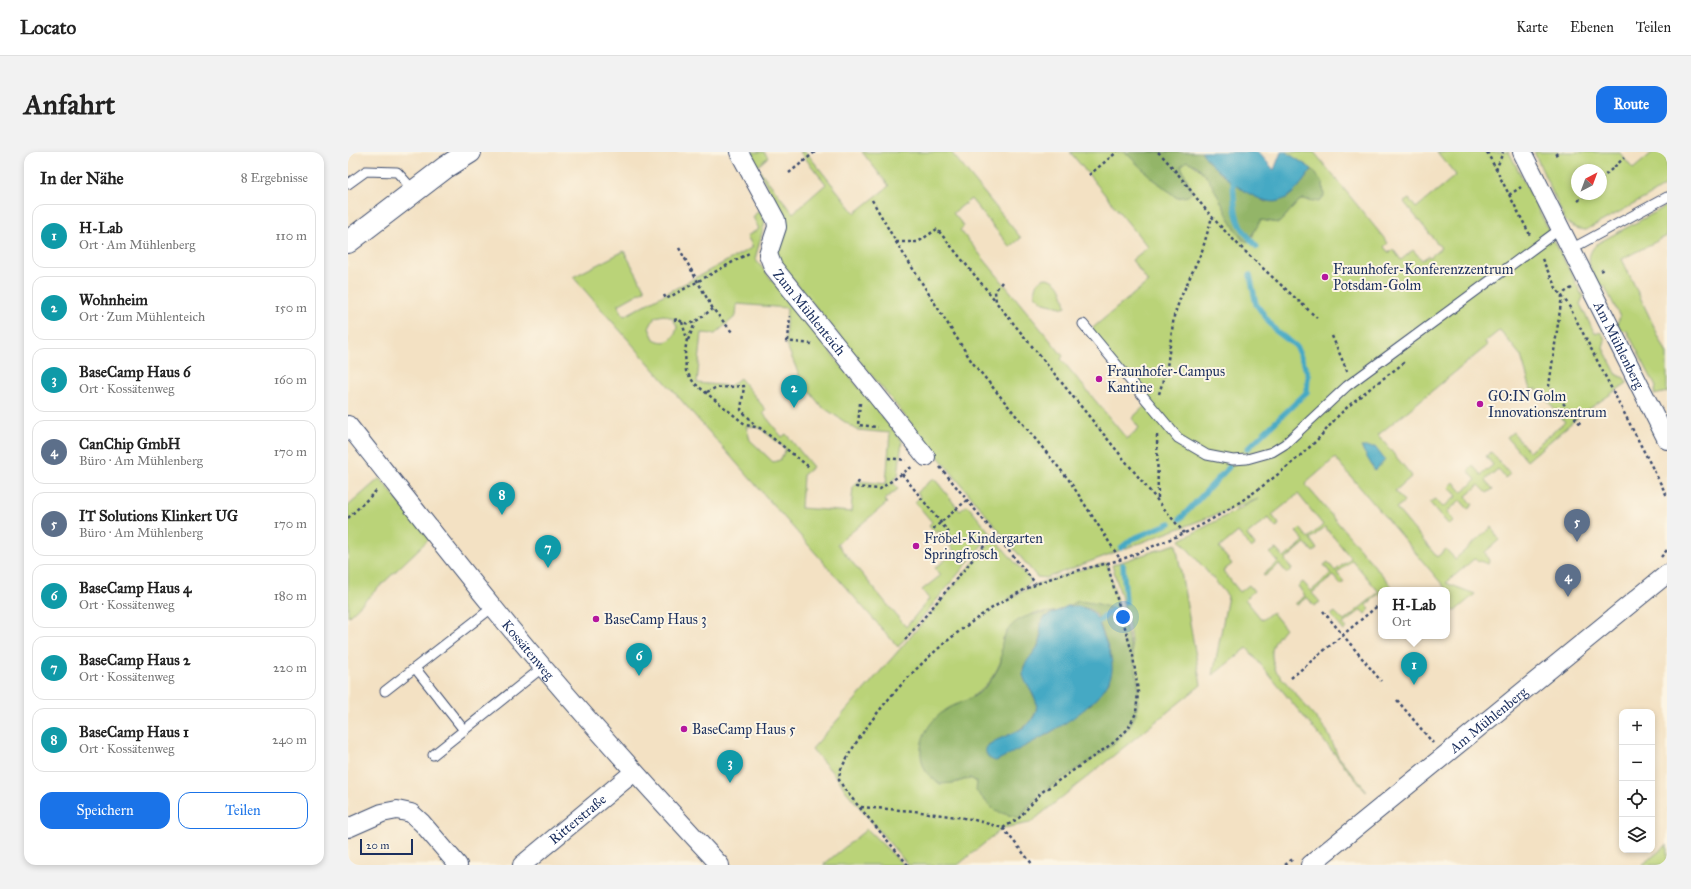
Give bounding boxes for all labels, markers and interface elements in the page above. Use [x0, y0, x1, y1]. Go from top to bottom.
text: Locato [20, 16, 76, 39]
text: Karte [1516, 19, 1548, 36]
text: Ebenen [1570, 19, 1614, 36]
text: Teilen [1636, 19, 1671, 36]
button: Route [1596, 86, 1667, 123]
text: Anfahrt [24, 87, 115, 122]
north arrow [1571, 164, 1607, 200]
text: In der Nähe [40, 168, 124, 189]
text: 8 Ergebnisse [241, 170, 308, 186]
text: H-Lab [79, 219, 123, 237]
text: 1 [51, 228, 57, 244]
text: 110 m [275, 228, 307, 244]
text: Ort · Am Mühlenberg [79, 237, 195, 253]
place label: Fraunhofer-Konferenzzentrum Potsdam-Golm [1333, 261, 1514, 294]
street label: Zum Mühlenteich [769, 266, 849, 359]
marker: Fraunhofer-Konferenzzentrum Potsdam-Golm [1320, 272, 1330, 282]
text: Wohnheim [79, 291, 148, 309]
street label: Am Mühlenberg [1589, 298, 1648, 392]
text: 2 [51, 300, 57, 316]
text: 150 m [275, 300, 307, 316]
text: Ort · Zum Mühlenteich [79, 309, 205, 325]
text: BaseCamp Haus 6 [79, 363, 191, 381]
place label: Fraunhofer-Campus Kantine [1107, 363, 1225, 396]
text: 3 [51, 372, 57, 388]
text: 160 m [274, 372, 307, 388]
marker: Fraunhofer-Campus Kantine [1094, 374, 1104, 384]
pin: 2 [781, 375, 807, 408]
text: Ort · Kossätenweg [79, 381, 174, 397]
place label: GO:IN Golm Innovationszentrum [1488, 388, 1607, 421]
marker: GO:IN Golm Innovationszentrum [1475, 399, 1485, 409]
text: CanChip GmbH [79, 435, 181, 453]
text: 4 [50, 444, 58, 460]
text: 170 m [274, 444, 307, 460]
text: Büro · Am Mühlenberg [79, 453, 203, 469]
pin: 8 [489, 482, 515, 515]
text: IT Solutions Klinkert UG [79, 507, 238, 525]
pin: 5 [1564, 509, 1590, 542]
text: 5 [51, 516, 57, 532]
text: 170 m [274, 516, 307, 532]
text: Büro · Am Mühlenberg [79, 525, 203, 541]
place label: Fröbel-Kindergarten Springfrosch [924, 530, 1043, 563]
pin: 7 [535, 535, 561, 568]
marker: Fröbel-Kindergarten Springfrosch [911, 541, 921, 551]
pin: 4 [1555, 564, 1581, 597]
text: BaseCamp Haus 4 [79, 579, 191, 597]
popup [1378, 587, 1450, 639]
text: 6 [51, 588, 57, 604]
text: 180 m [274, 588, 307, 604]
text: H-Lab [1392, 596, 1436, 614]
text: Ort · Kossätenweg [79, 597, 174, 613]
your location [1113, 607, 1133, 627]
place label: BaseCamp Haus 3 [604, 611, 707, 628]
marker: BaseCamp Haus 3 [591, 614, 601, 624]
text: Ort [1392, 614, 1411, 630]
street label: Kossätenweg [498, 617, 558, 684]
pin: 6 [626, 643, 652, 676]
text: BaseCamp Haus 2 [79, 651, 190, 669]
pin: 1 [1401, 652, 1427, 685]
text: 7 [51, 660, 57, 676]
text: 220 m [273, 660, 307, 676]
text: Ort · Kossätenweg [79, 669, 174, 685]
street label: Am Mühlenberg [1446, 683, 1531, 757]
map controls [1619, 709, 1655, 853]
button: + [1619, 709, 1655, 745]
place label: BaseCamp Haus 5 [692, 721, 796, 738]
text: BaseCamp Haus 1 [79, 723, 189, 741]
marker: BaseCamp Haus 5 [679, 724, 689, 734]
text: 8 [51, 732, 57, 748]
text: 240 m [272, 732, 307, 748]
text: Ort · Kossätenweg [79, 741, 174, 757]
button: − [1619, 745, 1655, 781]
pin: 3 [717, 750, 743, 783]
button: locate [1619, 781, 1655, 817]
street label: Ritterstraße [546, 791, 610, 848]
button: Speichern [40, 792, 170, 829]
button: Teilen [178, 792, 308, 829]
button: layers [1619, 817, 1655, 853]
scale bar [360, 837, 413, 856]
text: 20 m [366, 839, 389, 852]

